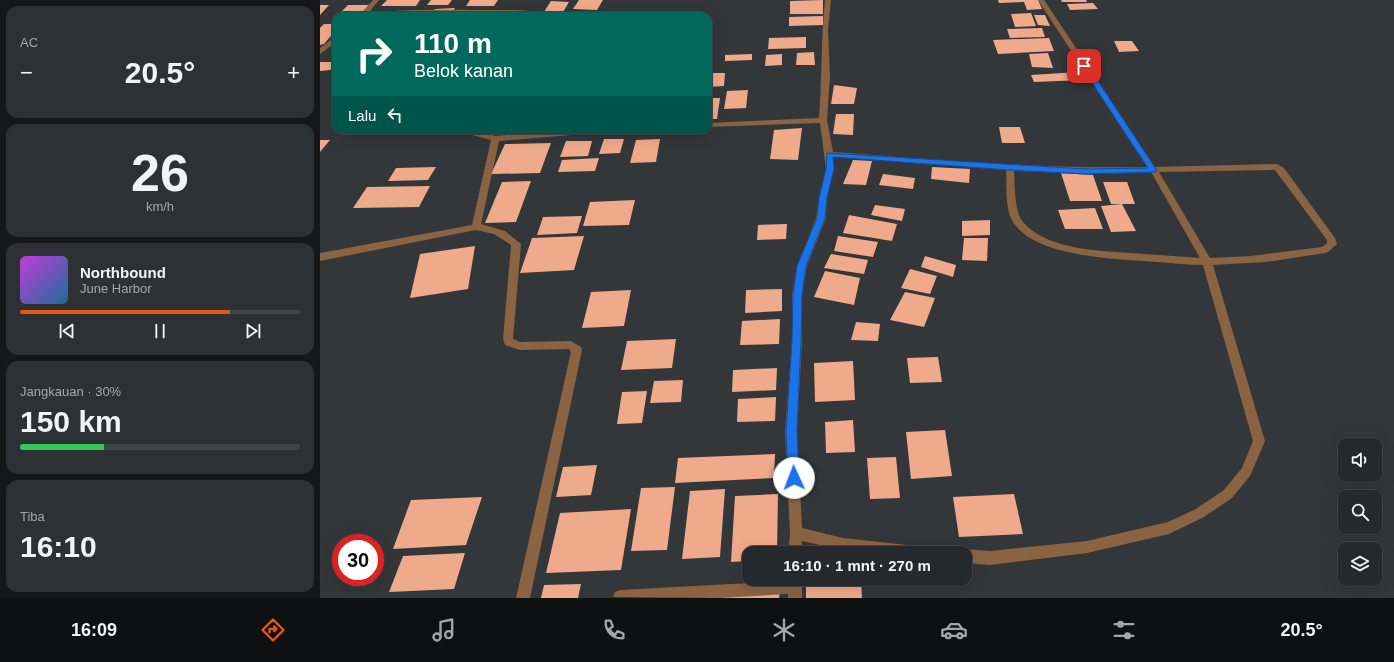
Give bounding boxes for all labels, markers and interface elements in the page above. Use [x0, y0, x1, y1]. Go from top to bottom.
icon: right [348, 28, 400, 80]
text: 110 m [414, 28, 492, 59]
text: AC [20, 35, 38, 50]
pin [1067, 49, 1101, 83]
icon: arrive [1073, 55, 1095, 77]
text: 20.5° [125, 56, 195, 89]
text: − [20, 60, 33, 85]
text: + [287, 60, 300, 85]
text: Belok kanan [414, 61, 513, 81]
icon: left [384, 104, 406, 126]
text: Lalu [348, 107, 376, 124]
text: 26 [131, 144, 189, 202]
text: km/h [146, 199, 174, 214]
text: Northbound [80, 264, 166, 281]
text: June Harbor [80, 281, 152, 296]
icon: previous [56, 320, 78, 342]
icon: pause [149, 320, 171, 342]
icon: next [242, 320, 264, 342]
text: Jangkauan · 30% [20, 384, 121, 399]
text: 150 km [20, 405, 122, 438]
map controls [1338, 438, 1382, 586]
button: sound [1338, 438, 1382, 482]
position arrow [773, 457, 815, 499]
button: search [1338, 490, 1382, 534]
text: Tiba [20, 509, 45, 524]
text: 16:10 [20, 530, 97, 563]
speed limit sign: 30 [332, 534, 384, 586]
button: layers [1338, 542, 1382, 586]
text: 16:10 · 1 mnt · 270 m [783, 557, 931, 574]
icon: directions [259, 616, 287, 644]
icon: music [430, 616, 458, 644]
icon: phone [600, 616, 628, 644]
icon: climate [770, 616, 798, 644]
icon: car [940, 616, 968, 644]
icon: filters [1110, 616, 1138, 644]
text: 16:09 [71, 620, 117, 640]
text: 20.5° [1281, 620, 1323, 640]

